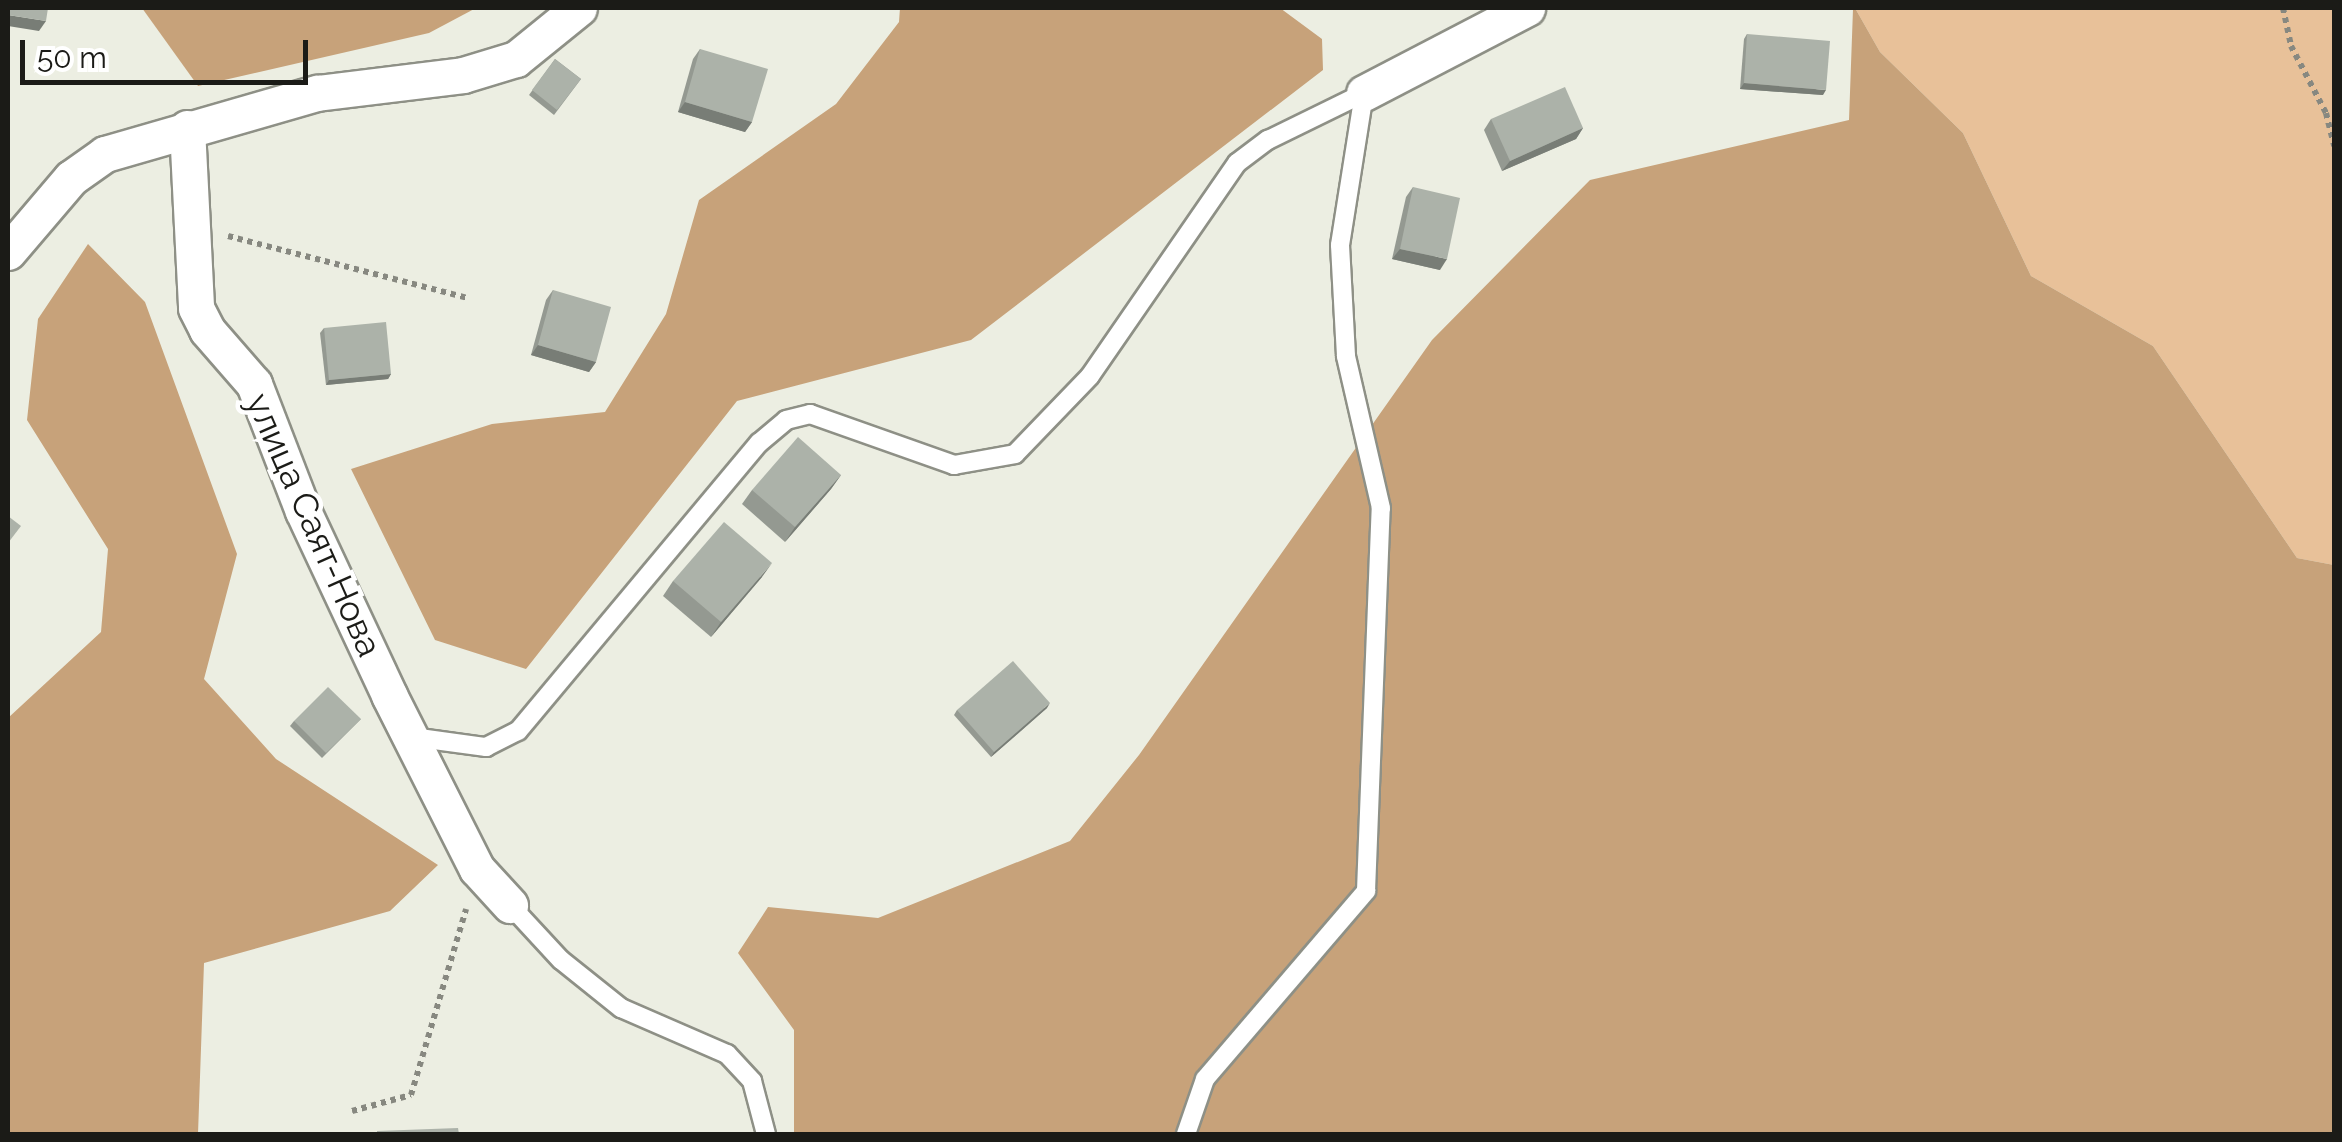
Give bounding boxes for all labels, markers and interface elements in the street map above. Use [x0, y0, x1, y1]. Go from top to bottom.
scale bar [25, 20, 312, 82]
text: 50 m [37, 40, 107, 75]
street label: улица Саят-Нова [237, 387, 391, 663]

